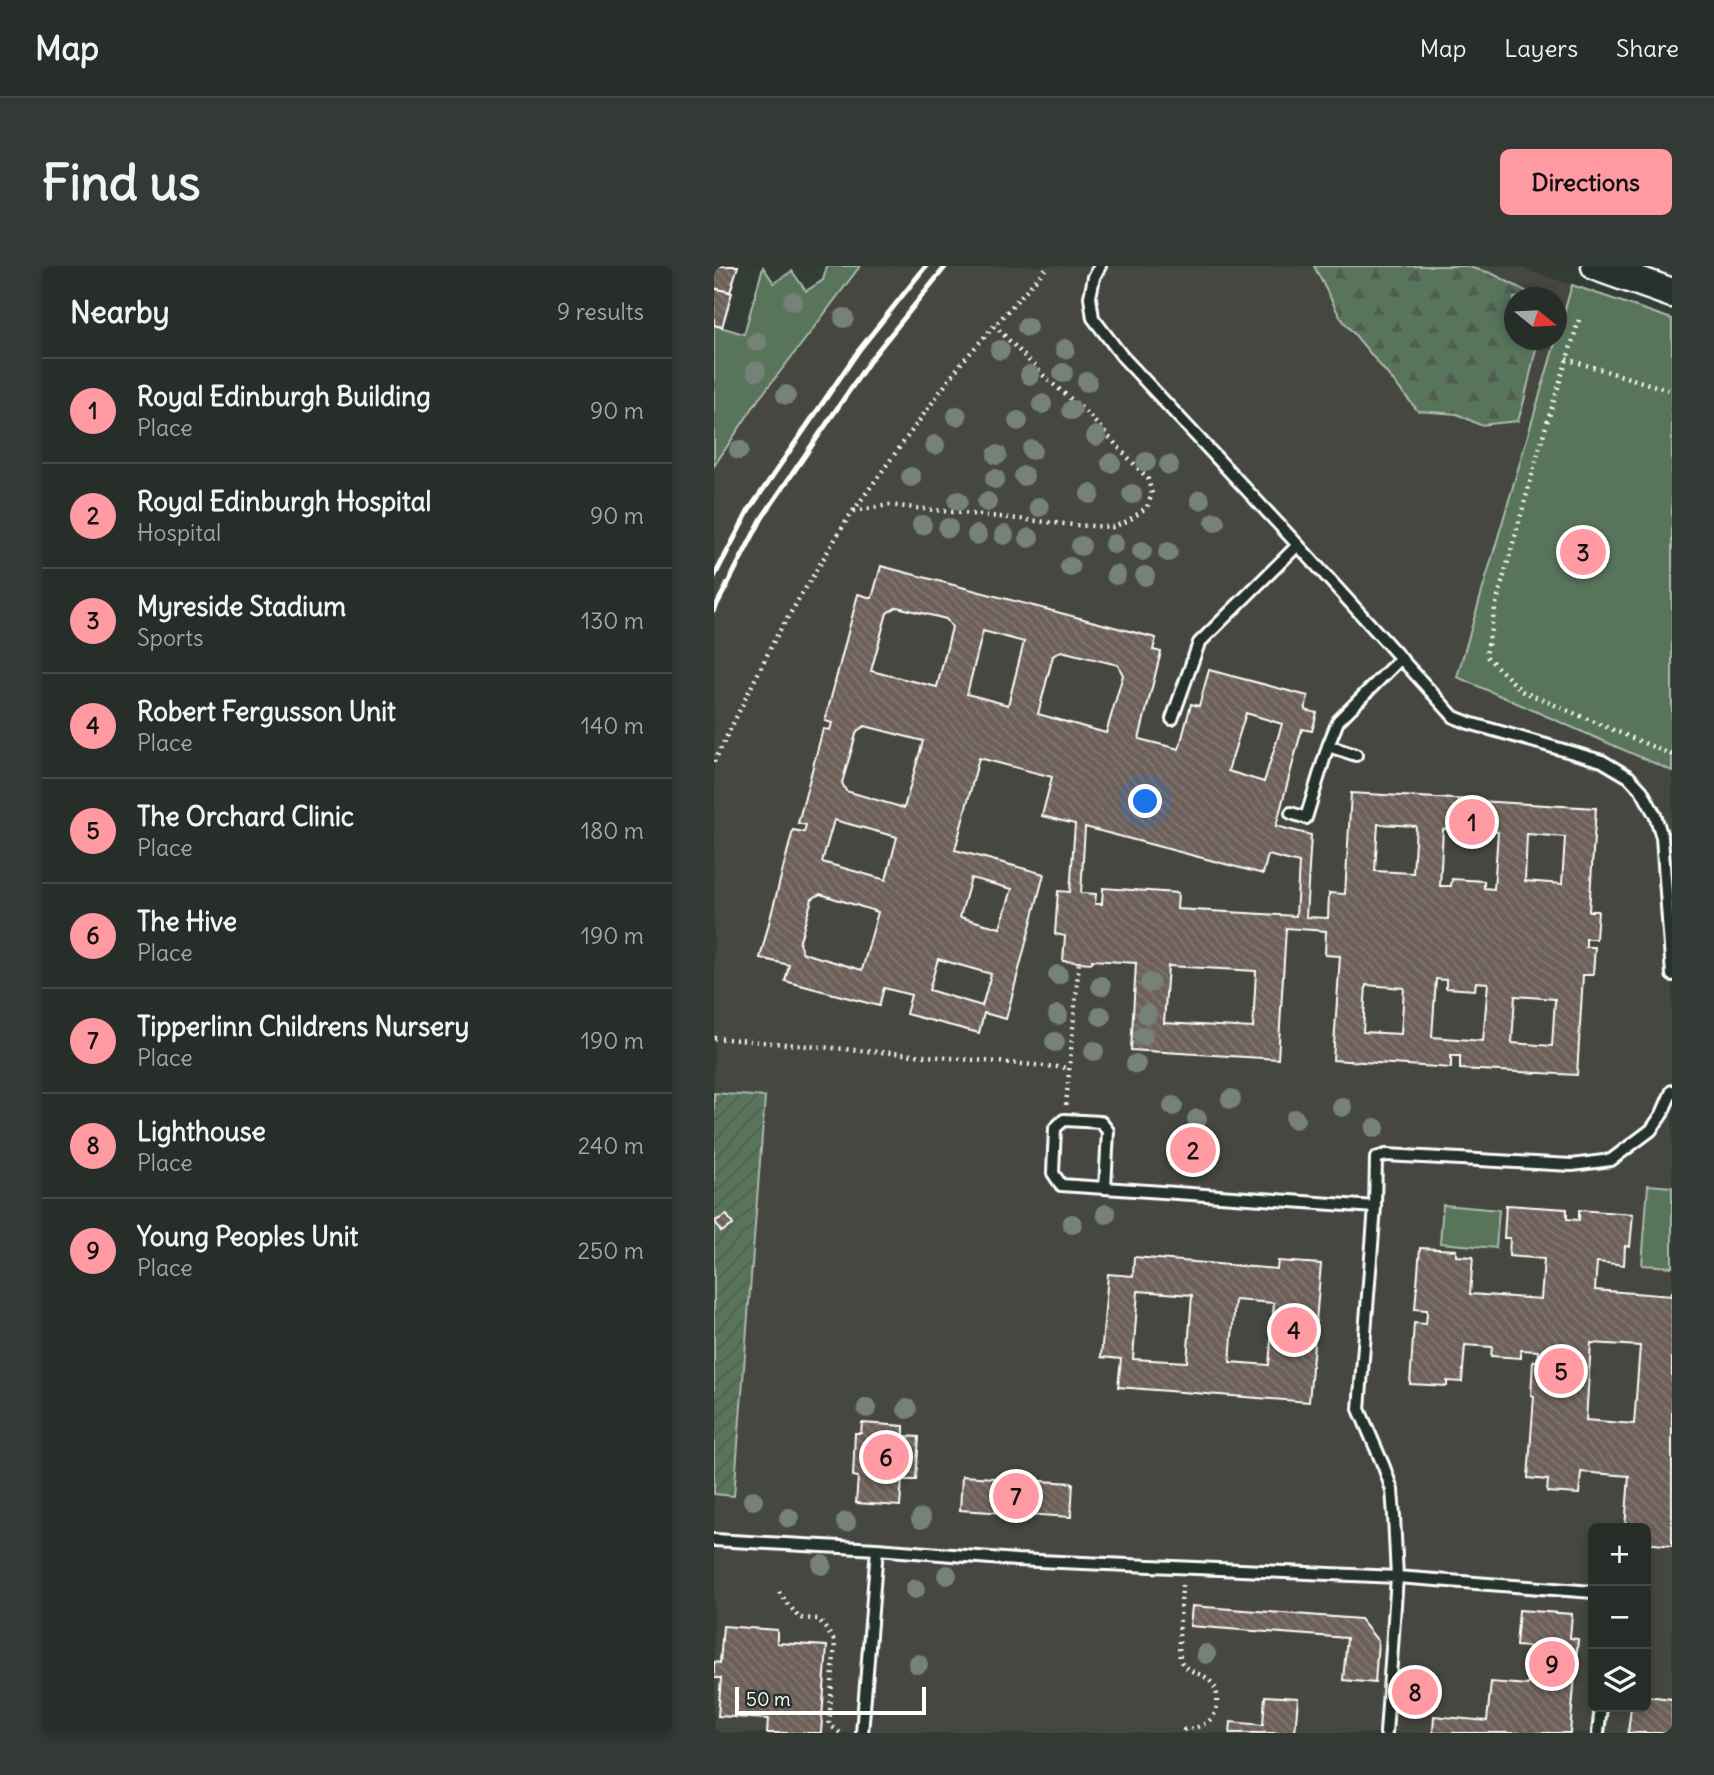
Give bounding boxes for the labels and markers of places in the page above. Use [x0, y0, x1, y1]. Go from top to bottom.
pin: 3 [1560, 526, 1606, 578]
pin: 1 [1449, 796, 1495, 848]
pin: 2 [1170, 1124, 1216, 1176]
pin: 4 [1271, 1304, 1317, 1356]
pin: 5 [1538, 1345, 1584, 1397]
pin: 6 [863, 1431, 909, 1483]
pin: 7 [993, 1470, 1039, 1522]
pin: 9 [1529, 1638, 1575, 1690]
pin: 8 [1392, 1666, 1438, 1718]

